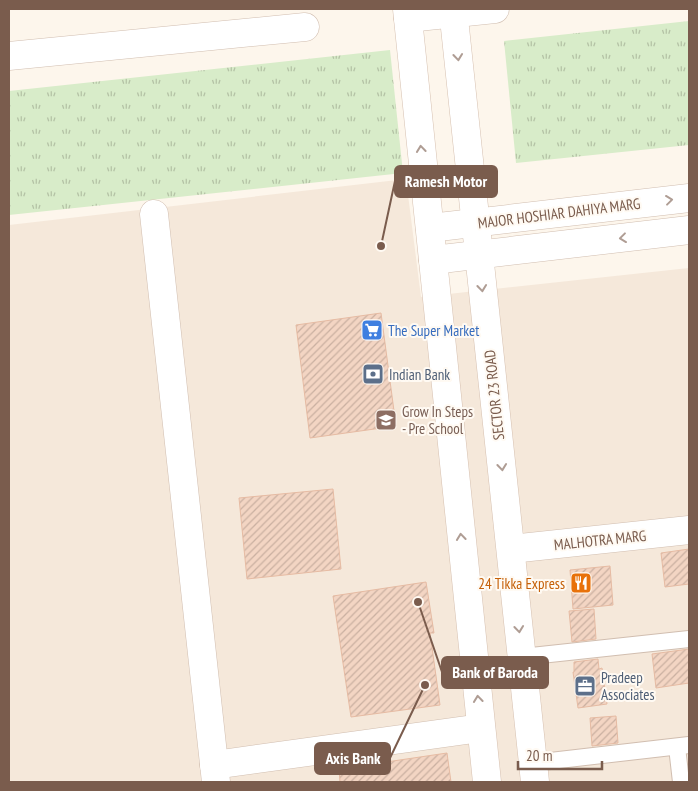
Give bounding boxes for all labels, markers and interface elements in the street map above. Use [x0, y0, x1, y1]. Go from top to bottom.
one-way arrow [452, 54, 463, 62]
one-way arrow [416, 145, 427, 153]
callout: Ramesh Motor [395, 166, 497, 197]
text: Ramesh Motor [405, 171, 488, 191]
street label: MAJOR HOSHIAR DAHIYA MARG [477, 194, 641, 232]
one-way arrow [666, 195, 674, 206]
one-way arrow [619, 232, 627, 243]
one-way arrow [477, 285, 488, 293]
supermarket icon: The Super Market [360, 318, 384, 342]
place label: The Super Market [388, 321, 479, 340]
street label: SECTOR 23 ROAD [480, 349, 508, 441]
bank icon: Indian Bank [361, 362, 385, 386]
place label: Indian Bank [389, 365, 450, 384]
place label: Grow In Steps - Pre School [402, 402, 473, 438]
school or university icon: Grow In Steps - Pre School [374, 408, 398, 432]
one-way arrow [496, 464, 507, 472]
street label: MALHOTRA MARG [553, 526, 647, 554]
one-way arrow [456, 533, 467, 541]
restaurant icon: 24 Tikka Express [569, 571, 593, 595]
place label: 24 Tikka Express [478, 574, 565, 593]
one-way arrow [513, 625, 524, 633]
callout: Bank of Baroda [442, 657, 548, 688]
text: Bank of Baroda [452, 662, 538, 682]
place label: Pradeep Associates [601, 668, 655, 704]
office icon: Pradeep Associates [573, 674, 597, 698]
one-way arrow [473, 695, 484, 703]
scale bar [518, 738, 602, 770]
callout: Axis Bank [315, 743, 390, 774]
text: 20 m [526, 746, 552, 765]
text: Axis Bank [324, 748, 381, 768]

